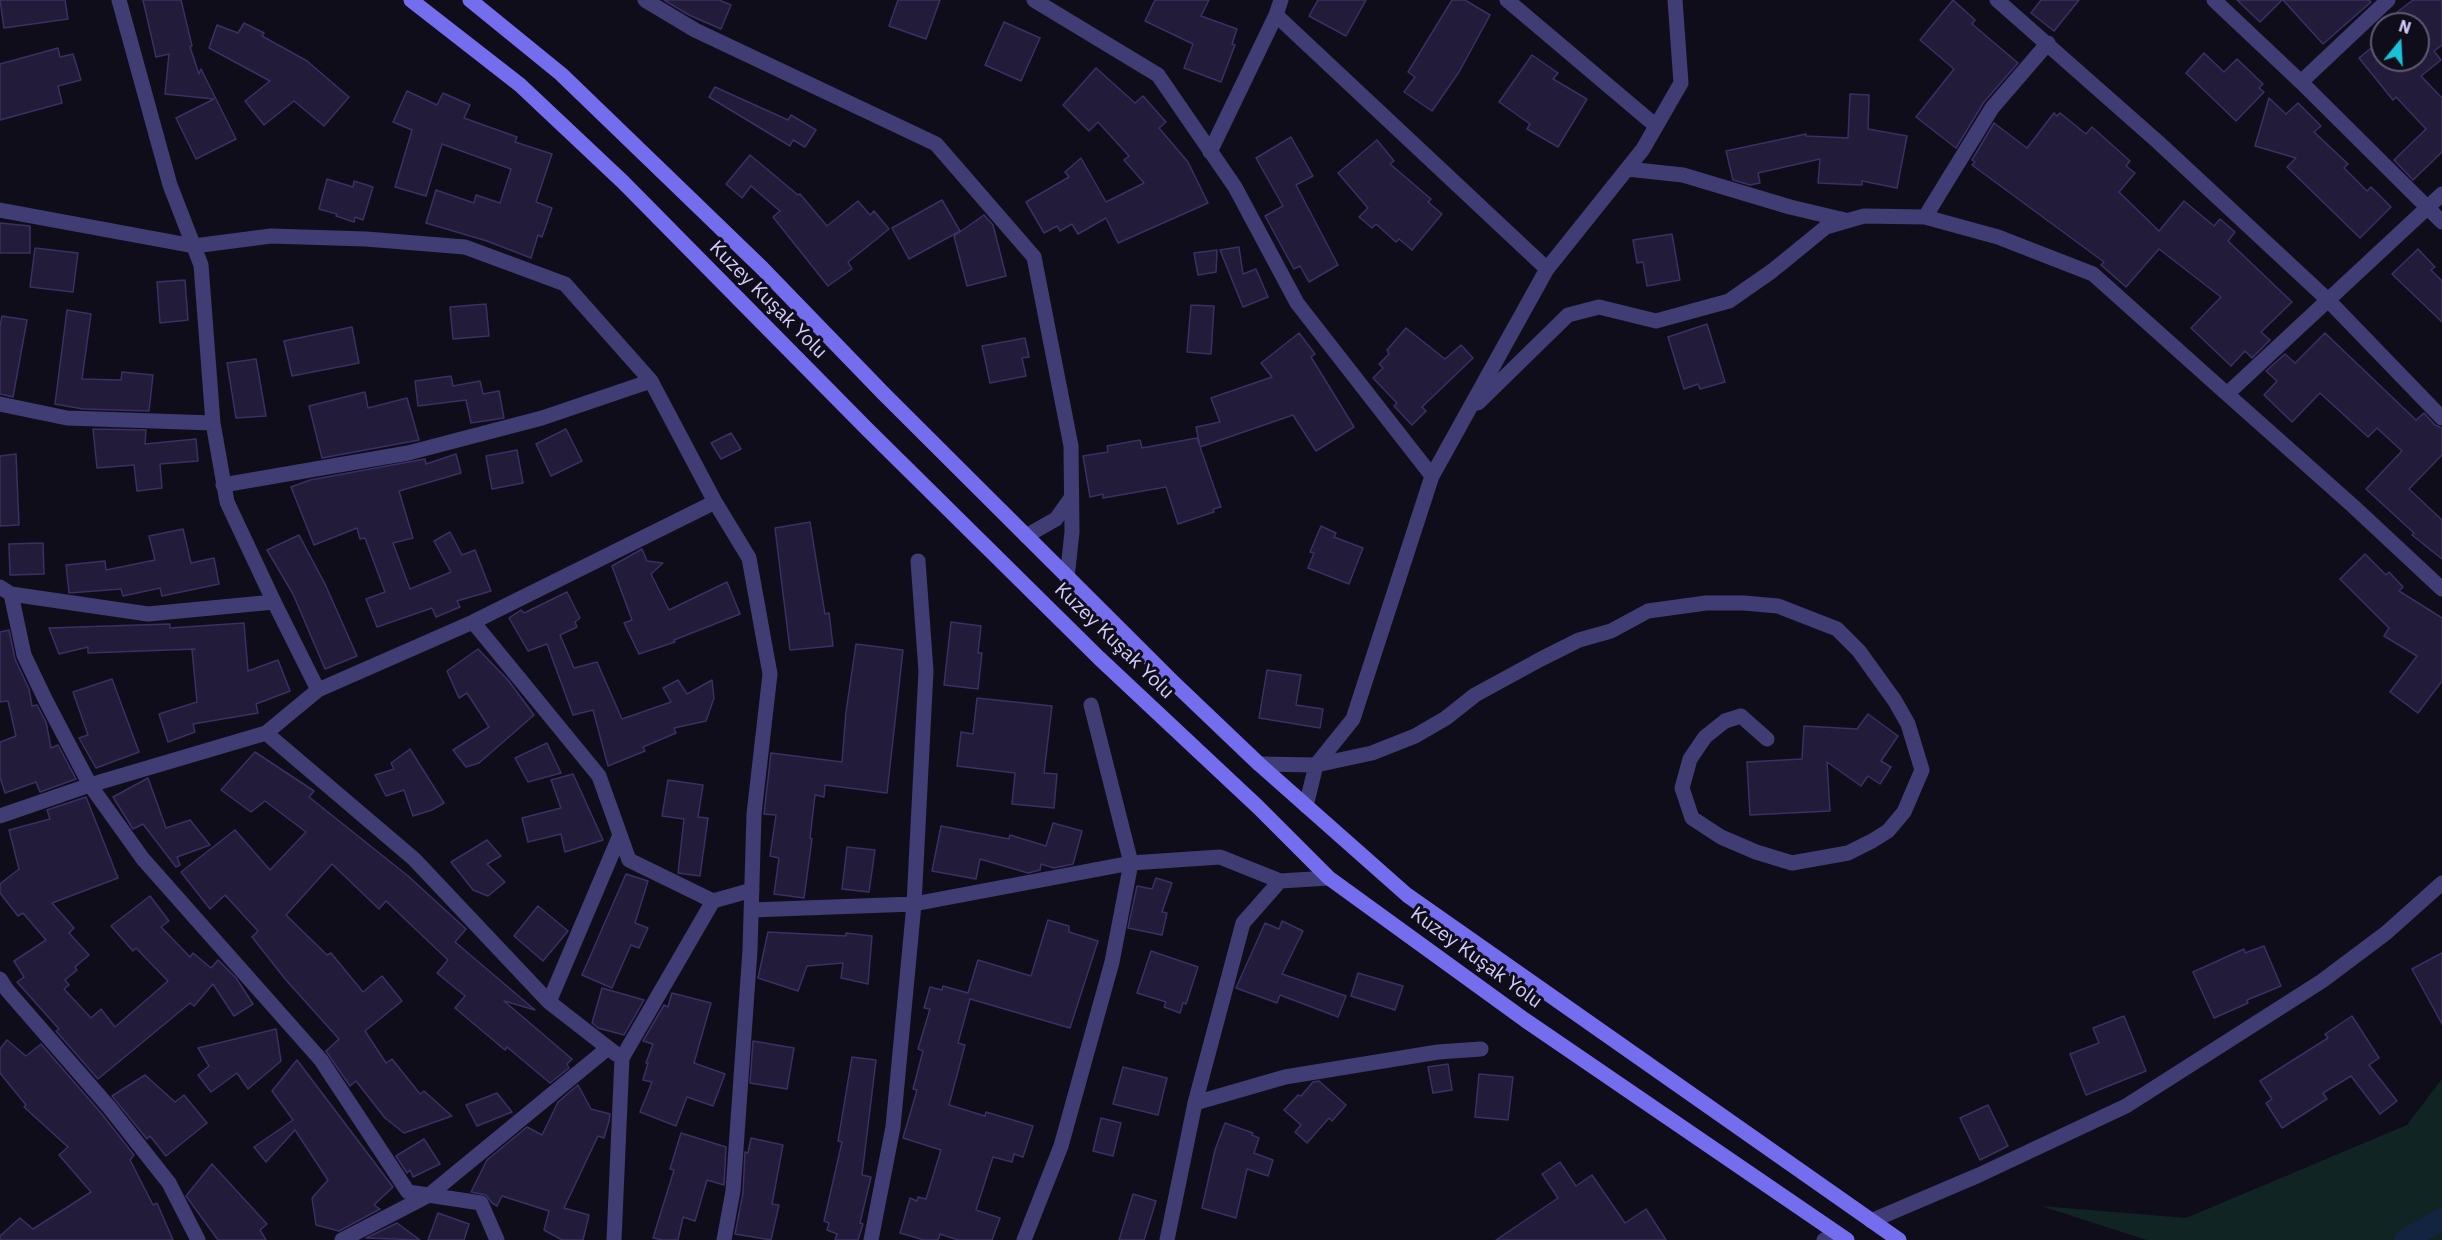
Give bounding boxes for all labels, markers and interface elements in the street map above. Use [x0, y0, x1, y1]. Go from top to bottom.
north arrow [2370, 12, 2430, 72]
text: N [2396, 15, 2414, 38]
street label: Kuzey Kuşak Yolu [704, 236, 832, 364]
street label: Kuzey Kuşak Yolu [1049, 578, 1179, 704]
street label: Kuzey Kuşak Yolu [1405, 902, 1547, 1014]

